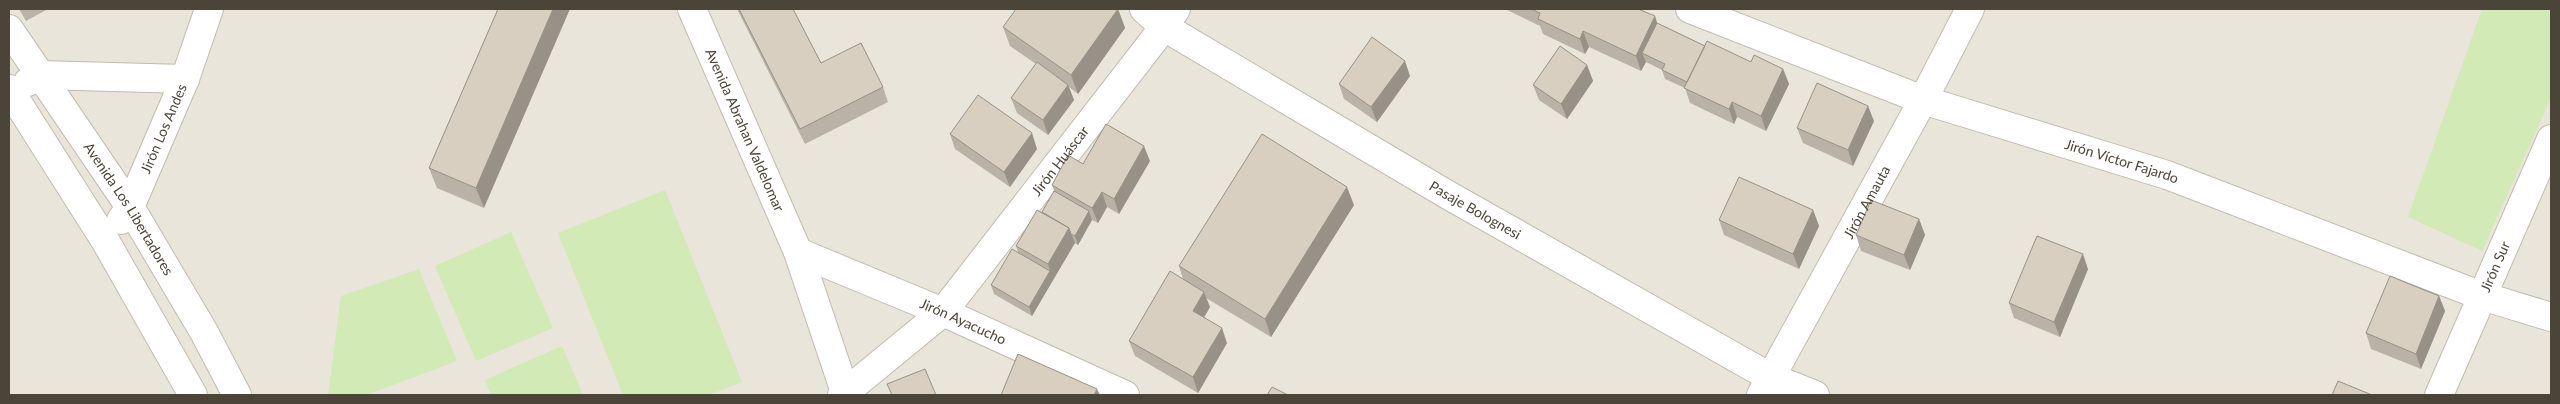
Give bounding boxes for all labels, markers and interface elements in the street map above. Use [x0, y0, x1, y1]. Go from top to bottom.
street label: Avenida Abrahan Valdelomar [702, 46, 788, 214]
street label: Jirón Los Andes [136, 81, 190, 176]
street label: Jirón Huáscar [1028, 122, 1092, 199]
street label: Jirón Víctor Fajardo [2063, 135, 2181, 187]
street label: Avenida Los Libertadores [80, 139, 177, 278]
street label: Jirón Amauta [1840, 162, 1893, 241]
street label: Pasaje Bolognesi [1427, 177, 1524, 243]
street label: Jirón Sur [2476, 239, 2513, 295]
street label: Jirón Ayacucho [917, 294, 1009, 348]

